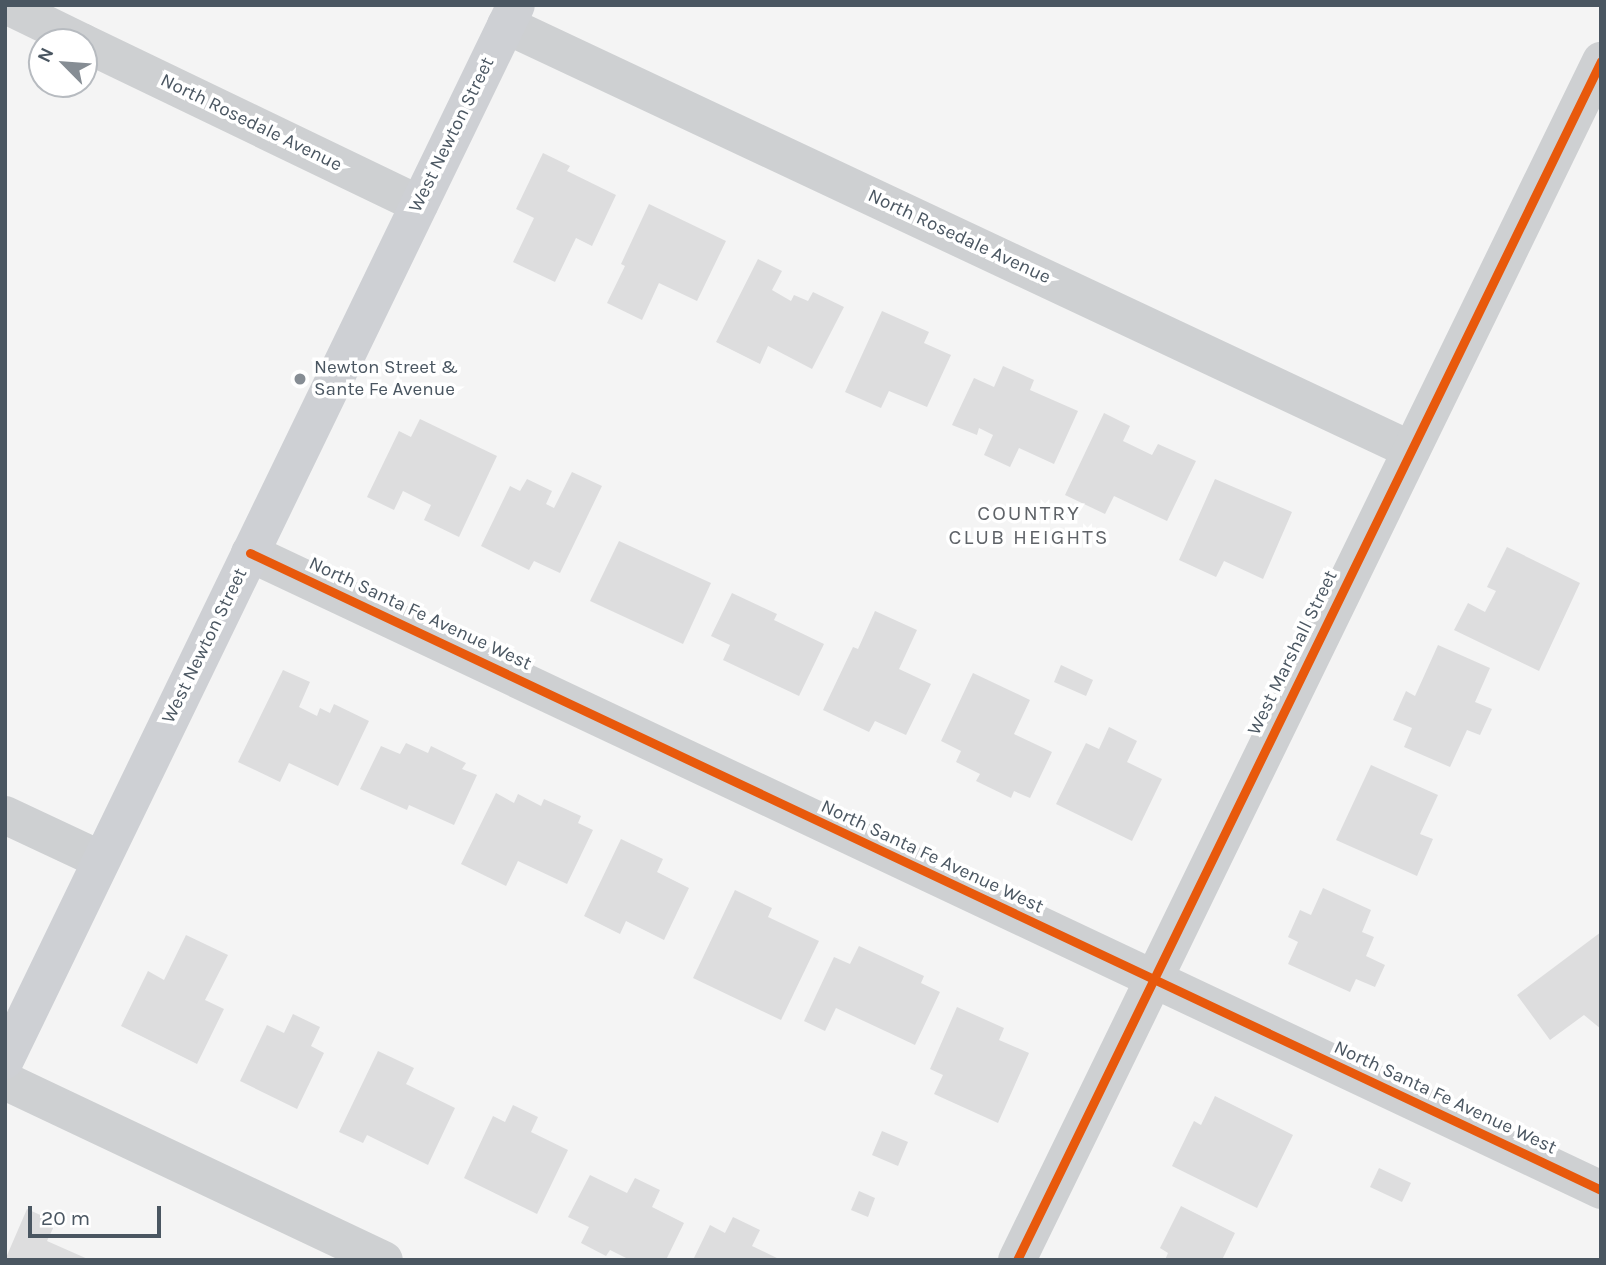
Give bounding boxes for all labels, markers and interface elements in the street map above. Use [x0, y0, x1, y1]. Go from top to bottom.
north arrow [28, 28, 98, 98]
text: N [33, 44, 59, 66]
street label: West Newton Street [405, 54, 499, 216]
street label: North Rosedale Avenue [157, 69, 345, 177]
street label: North Rosedale Avenue [864, 185, 1054, 289]
place label: Newton Street & Sante Fe Avenue [314, 357, 458, 401]
marker: Newton Street & Sante Fe Avenue [292, 371, 308, 387]
district label: COUNTRY CLUB HEIGHTS [950, 500, 1108, 550]
street label: North Santa Fe Avenue West [305, 552, 535, 676]
street label: West Newton Street [158, 565, 252, 727]
street label: West Marshall Street [1243, 567, 1343, 739]
street label: North Santa Fe Avenue West [817, 795, 1047, 919]
street label: North Santa Fe Avenue West [1330, 1036, 1560, 1160]
scale bar [32, 1192, 164, 1236]
text: 20 m [41, 1206, 90, 1230]

